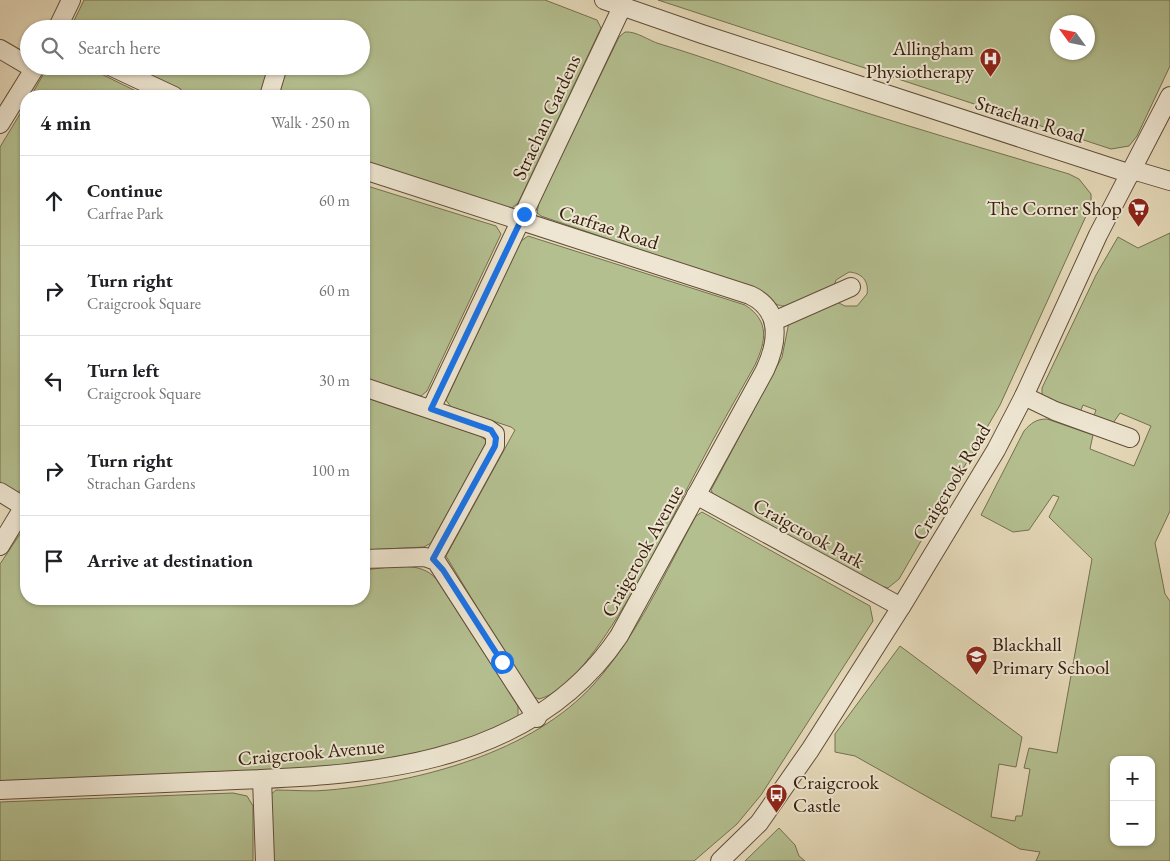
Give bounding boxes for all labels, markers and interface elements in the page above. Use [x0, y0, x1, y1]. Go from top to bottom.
north arrow [1050, 15, 1095, 60]
search box [20, 20, 370, 75]
icon: search [38, 34, 66, 62]
text: Search here [78, 35, 160, 60]
place label: Allingham Physiotherapy [866, 35, 974, 84]
hospital icon: Allingham Physiotherapy [978, 47, 1002, 78]
street label: Strachan Gardens [506, 50, 586, 184]
street label: Strachan Road [972, 89, 1089, 149]
text: 4 min [40, 109, 91, 136]
text: Walk · 250 m [271, 112, 350, 133]
text: Continue [87, 178, 162, 203]
icon: ahead [40, 187, 68, 215]
text: 60 m [319, 190, 350, 211]
place label: The Corner Shop [987, 195, 1122, 221]
supermarket icon: The Corner Shop [1126, 196, 1150, 227]
street label: Carfrae Road [556, 199, 663, 256]
text: Carfrae Park [87, 203, 164, 224]
route end [513, 203, 536, 226]
text: Turn right [87, 268, 173, 293]
icon: right [40, 277, 68, 305]
text: 60 m [319, 280, 350, 301]
text: Craigcrook Square [87, 293, 201, 314]
text: Turn left [87, 358, 159, 383]
icon: left [40, 367, 68, 395]
text: 30 m [319, 370, 350, 391]
text: Craigcrook Square [87, 383, 201, 404]
street label: Craigcrook Road [906, 418, 997, 545]
text: Turn right [87, 448, 173, 473]
icon: right [40, 457, 68, 485]
text: 100 m [311, 460, 350, 481]
text: Strachan Gardens [87, 473, 195, 494]
street label: Craigcrook Avenue [595, 480, 689, 622]
street label: Craigcrook Park [748, 492, 870, 575]
icon: arrive [40, 547, 68, 575]
text: Arrive at destination [87, 548, 253, 573]
place label: Blackhall Primary School [992, 631, 1110, 680]
school or university icon: Blackhall Primary School [964, 644, 988, 675]
route start [491, 651, 514, 674]
street label: Craigcrook Avenue [237, 733, 386, 771]
map controls [1110, 756, 1155, 846]
button: + [1110, 756, 1155, 801]
place label: Craigcrook Castle [793, 769, 879, 818]
bus stop icon: Craigcrook Castle [765, 782, 789, 813]
button: − [1110, 801, 1155, 846]

